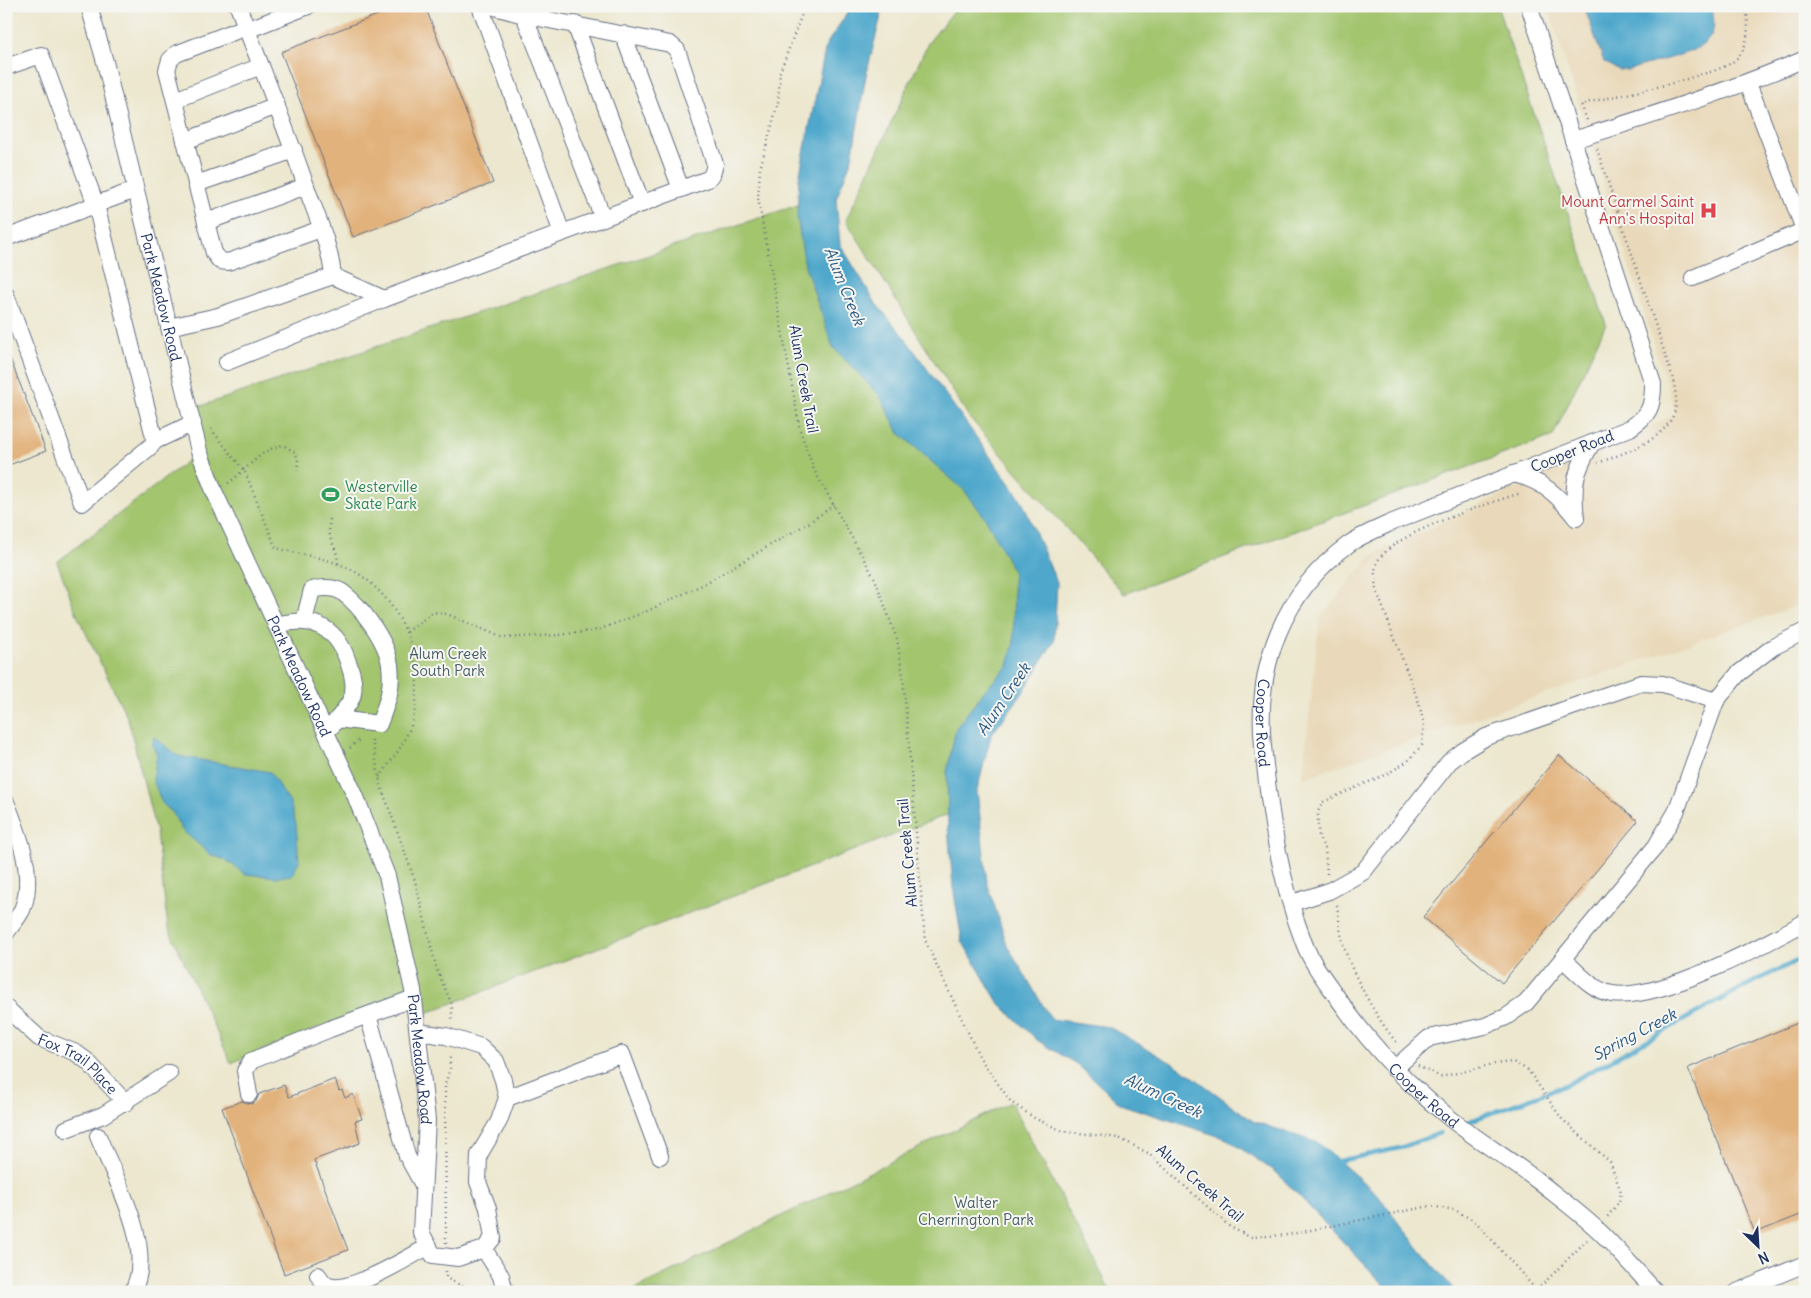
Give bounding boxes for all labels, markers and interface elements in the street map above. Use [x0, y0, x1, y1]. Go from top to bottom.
place label: Mount Carmel Saint Ann's Hospital [1561, 192, 1694, 228]
hospital icon: Mount Carmel Saint Ann's Hospital [1698, 200, 1718, 220]
street label: Park Meadow Road [137, 231, 186, 363]
water label: Alum Creek [820, 244, 870, 330]
street label: Alum Creek Trail [785, 323, 823, 435]
street label: Cooper Road [1528, 426, 1617, 476]
place label: Westerville Skate Park [345, 477, 418, 513]
sports icon: Westerville Skate Park [321, 485, 341, 505]
street label: Park Meadow Road [264, 612, 336, 740]
park label: Alum Creek South Park [409, 644, 487, 680]
water label: Alum Creek [972, 658, 1036, 739]
street label: Cooper Road [1252, 678, 1275, 768]
street label: Alum Creek Trail [893, 798, 921, 908]
street label: Park Meadow Road [404, 993, 437, 1125]
water label: Spring Creek [1589, 1003, 1681, 1064]
street label: Fox Trail Place [35, 1029, 122, 1098]
street label: Cooper Road [1385, 1058, 1463, 1132]
water label: Alum Creek [1121, 1068, 1206, 1122]
street label: Alum Creek Trail [1152, 1140, 1248, 1226]
park label: Walter Cherrington Park [918, 1193, 1034, 1229]
north arrow [1734, 1220, 1784, 1270]
text: N [1755, 1248, 1772, 1268]

